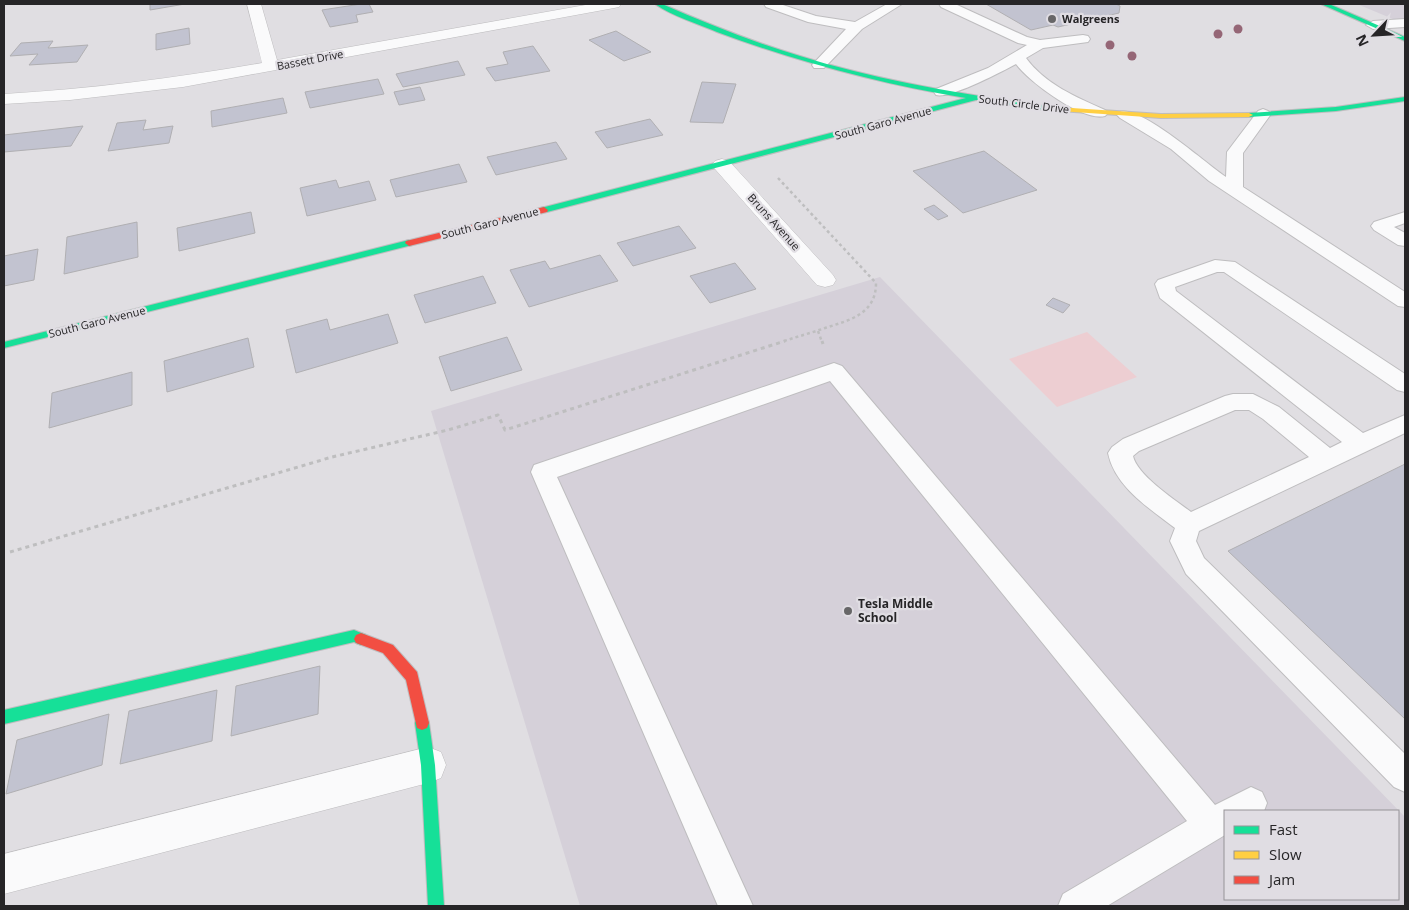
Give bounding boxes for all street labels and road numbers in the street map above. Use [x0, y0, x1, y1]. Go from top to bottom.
street label: Bassett Drive [275, 46, 344, 73]
street label: South Circle Drive [978, 91, 1070, 117]
street label: South Garo Avenue [833, 102, 933, 143]
street label: Bruns Avenue [745, 190, 804, 253]
street label: South Garo Avenue [440, 203, 540, 242]
street label: South Garo Avenue [47, 302, 147, 341]

